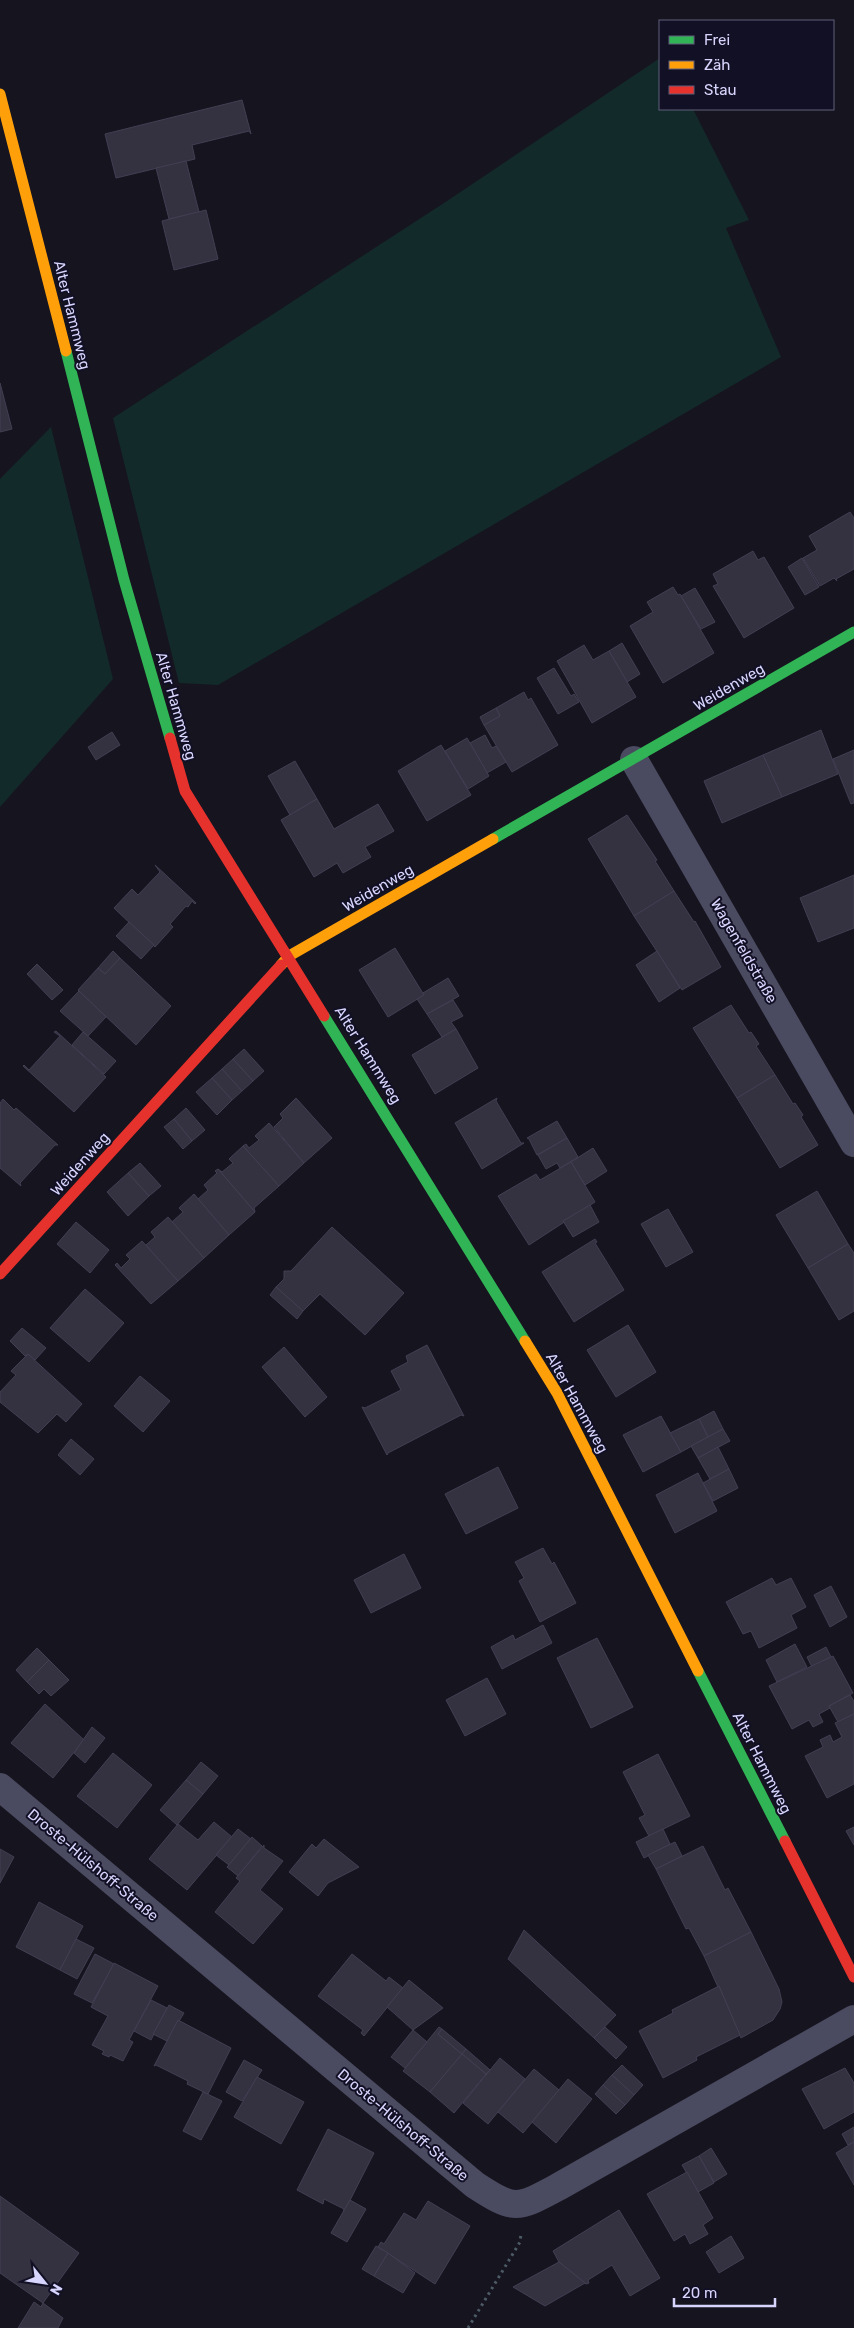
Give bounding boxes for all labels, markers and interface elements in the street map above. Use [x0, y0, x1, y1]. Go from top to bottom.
legend [659, 20, 834, 110]
text: Frei [704, 31, 730, 49]
text: Zäh [704, 56, 730, 74]
text: Stau [704, 81, 737, 99]
street label: Alter Hammweg [50, 259, 94, 371]
street label: Alter Hammweg [152, 650, 200, 762]
street label: Weidenweg [690, 659, 768, 715]
street label: Weidenweg [339, 860, 417, 916]
street label: Wagenfeldstraße [707, 896, 781, 1006]
street label: Alter Hammweg [331, 1003, 405, 1107]
street label: Weidenweg [47, 1129, 113, 1199]
street label: Alter Hammweg [542, 1350, 612, 1456]
street label: Alter Hammweg [729, 1709, 795, 1817]
street label: Droste-Hülshoff-Straße [24, 1805, 162, 1925]
street label: Droste-Hülshoff-Straße [334, 2065, 472, 2185]
north arrow [20, 2258, 70, 2308]
scale bar [674, 2276, 775, 2308]
text: N [46, 2281, 66, 2298]
text: 20 m [682, 2284, 717, 2302]

